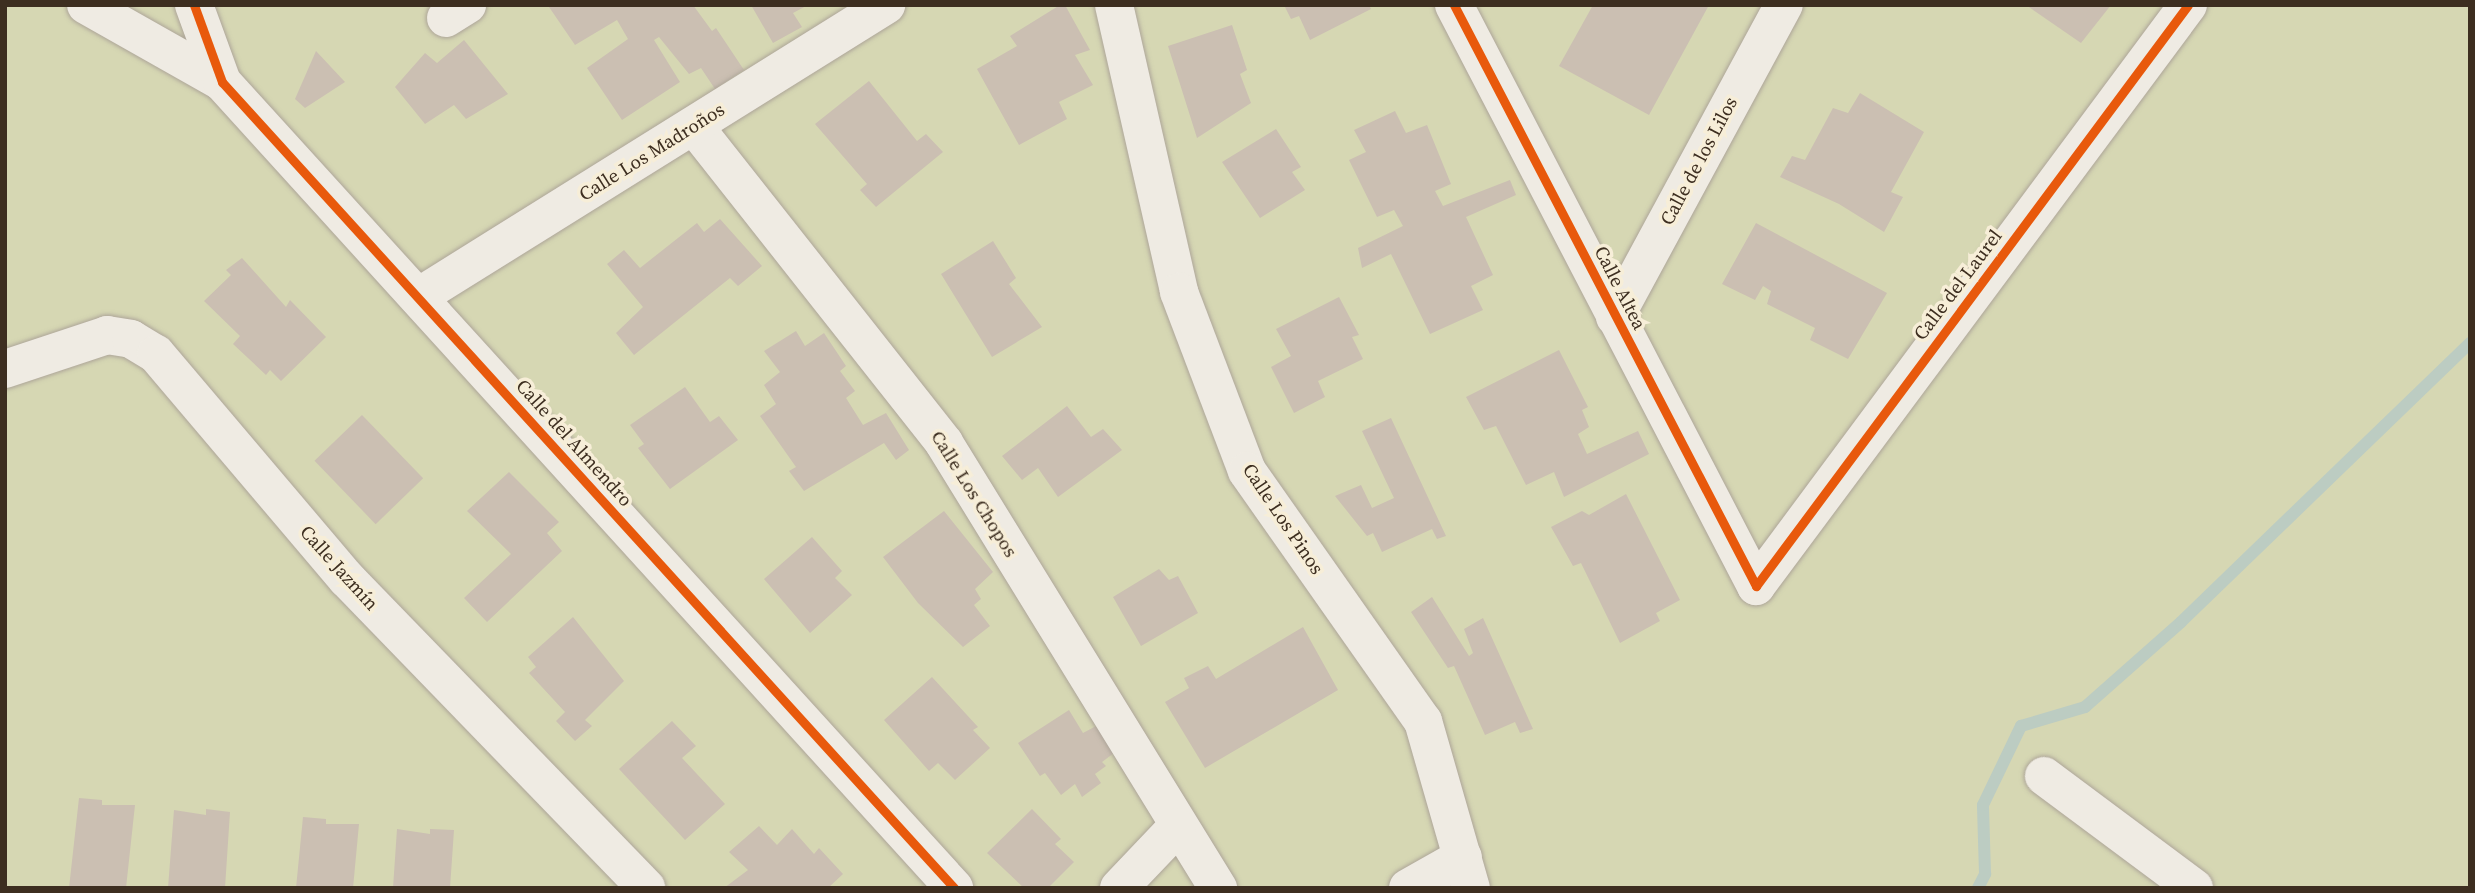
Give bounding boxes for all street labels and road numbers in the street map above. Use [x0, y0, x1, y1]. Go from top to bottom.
street label: Calle de los Lilos [1656, 93, 1742, 229]
street label: Calle Los Madroños [575, 98, 729, 206]
street label: Calle del Laurel [1909, 225, 2007, 345]
street label: Calle Altea [1589, 242, 1651, 334]
street label: Calle del Almendro [511, 375, 637, 511]
street label: Calle Los Chopos [926, 427, 1022, 561]
street label: Calle Los Pinos [1238, 459, 1328, 579]
street label: Calle Jazmín [295, 521, 383, 615]

